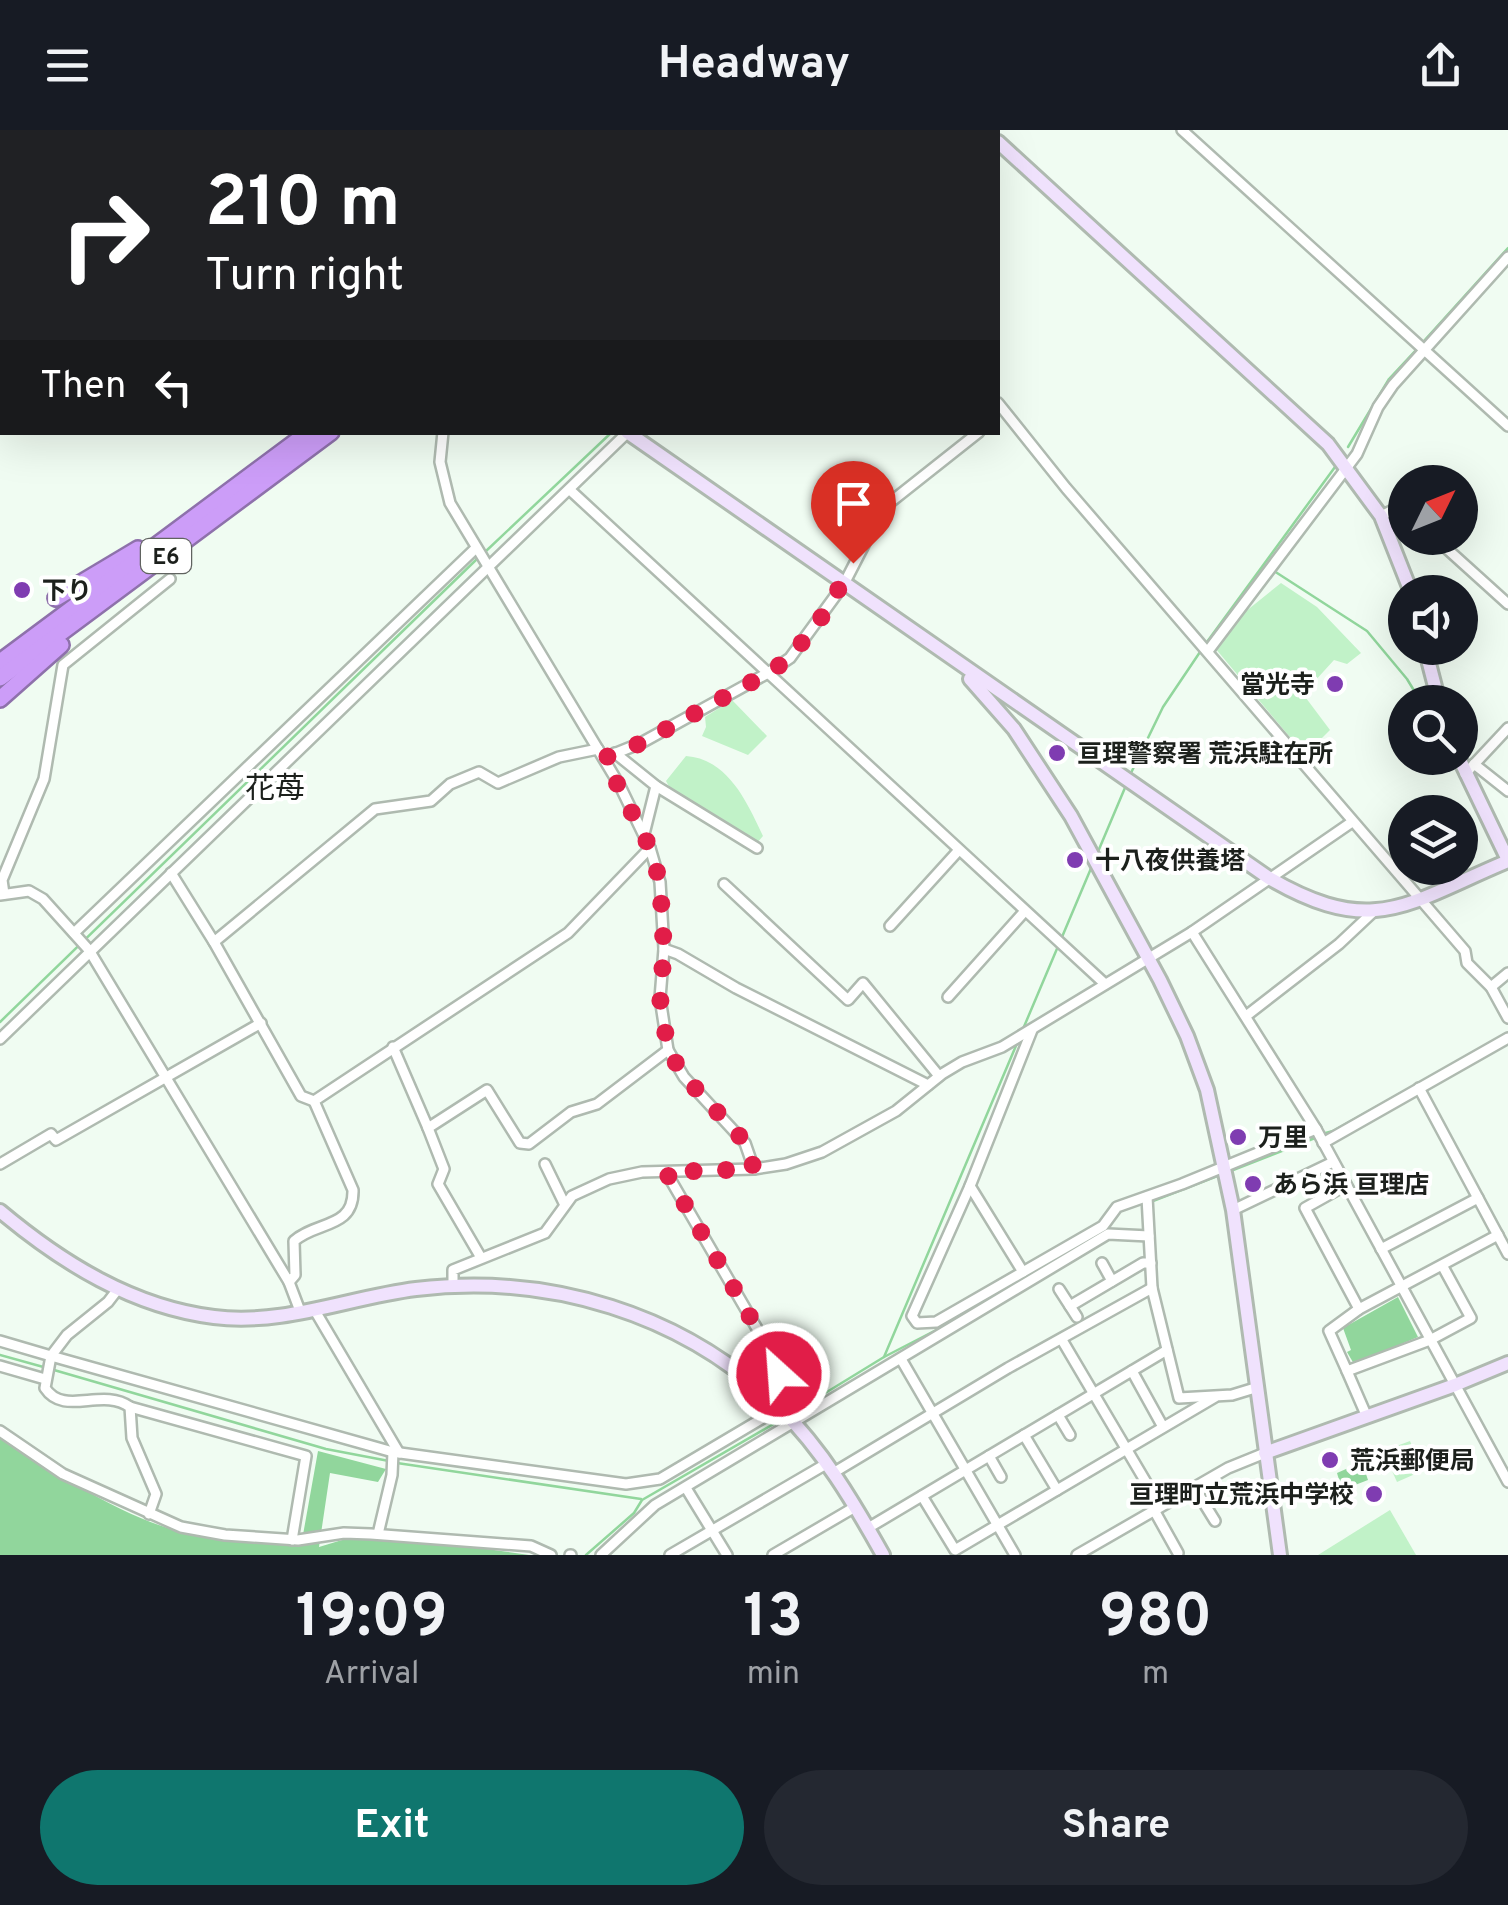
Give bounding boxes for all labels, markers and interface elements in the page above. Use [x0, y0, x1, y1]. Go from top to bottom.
text: Headway [658, 37, 850, 94]
icon: menu [40, 38, 95, 93]
icon: share [1413, 38, 1468, 93]
text: 210 m [205, 162, 401, 251]
icon: right [40, 170, 170, 300]
text: Turn right [205, 249, 404, 306]
icon: left [146, 360, 201, 415]
text: Then [40, 363, 126, 412]
pin [811, 461, 896, 564]
north arrow [1388, 465, 1478, 555]
map controls [1388, 465, 1478, 885]
icon: arrive [826, 476, 881, 531]
road number: E6 [141, 539, 191, 573]
button: sound [1388, 575, 1478, 665]
place label: 下り [42, 577, 92, 609]
marker: 下り [11, 579, 33, 601]
place label: 當光寺 [1240, 671, 1315, 703]
marker: 當光寺 [1324, 673, 1346, 695]
button: search [1388, 685, 1478, 775]
place label: 亘理警察署 荒浜駐在所 [1077, 740, 1333, 772]
marker: 亘理警察署 荒浜駐在所 [1046, 742, 1068, 764]
district label: 花苺 [245, 772, 305, 809]
button: layers [1388, 795, 1478, 885]
place label: 十八夜供養塔 [1095, 847, 1245, 879]
marker: 十八夜供養塔 [1064, 849, 1086, 871]
place label: 万里 [1258, 1124, 1308, 1156]
marker: 万里 [1227, 1126, 1249, 1148]
place label: あら浜 亘理店 [1273, 1171, 1429, 1203]
marker: あら浜 亘理店 [1242, 1173, 1264, 1195]
position arrow [727, 1322, 831, 1426]
place label: 荒浜郵便局 [1350, 1447, 1475, 1479]
marker: 荒浜郵便局 [1319, 1449, 1341, 1471]
place label: 亘理町立荒浜中学校 [1129, 1481, 1354, 1513]
marker: 亘理町立荒浜中学校 [1363, 1483, 1385, 1505]
text: 19:09 [296, 1582, 448, 1658]
text: 13 [743, 1582, 803, 1658]
text: 980 [1099, 1582, 1212, 1658]
text: Arrival [324, 1655, 419, 1695]
text: min [747, 1655, 800, 1695]
text: m [1142, 1655, 1169, 1695]
button: Exit [40, 1770, 744, 1885]
button: Share [764, 1770, 1468, 1885]

